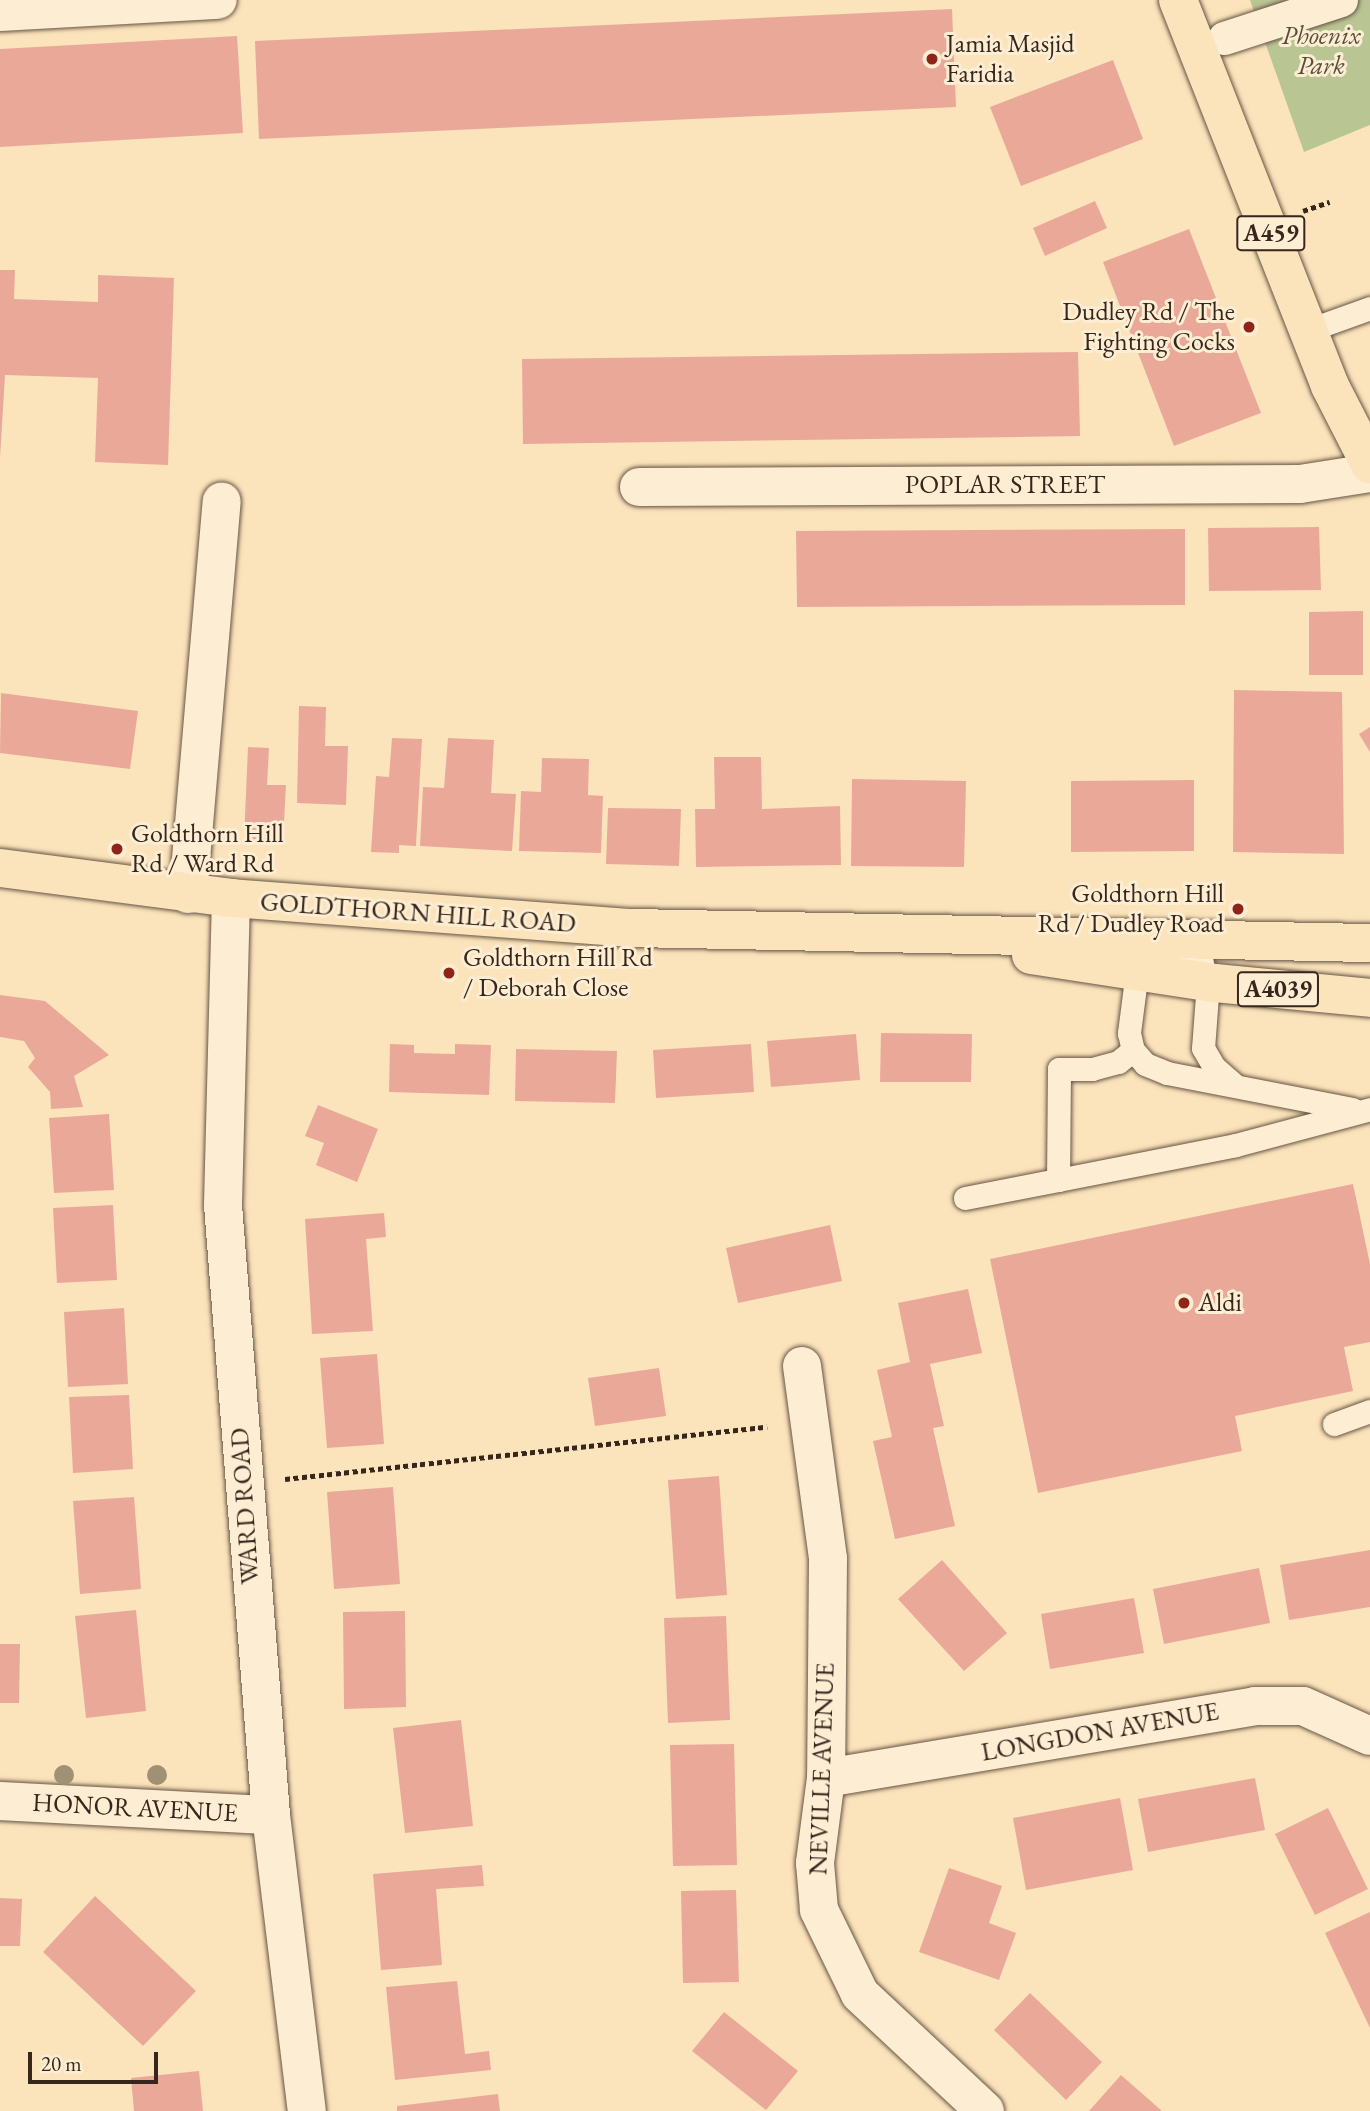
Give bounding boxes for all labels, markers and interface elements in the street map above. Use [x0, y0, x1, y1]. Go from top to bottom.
park label: Phoenix Park [1282, 20, 1360, 82]
place label: Jamia Masjid Faridia [946, 28, 1074, 90]
marker: Jamia Masjid Faridia [924, 51, 940, 67]
road number: A459 [1236, 212, 1306, 254]
place label: Dudley Rd / The Fighting Cocks [1062, 296, 1235, 358]
marker: Dudley Rd / The Fighting Cocks [1241, 319, 1257, 335]
street label: POPLAR STREET [905, 469, 1105, 501]
place label: Goldthorn Hill Rd / Ward Rd [131, 818, 284, 880]
marker: Goldthorn Hill Rd / Ward Rd [109, 841, 125, 857]
place label: Goldthorn Hill Rd / Dudley Road [1038, 878, 1224, 940]
street label: GOLDTHORN HILL ROAD [259, 886, 577, 940]
marker: Goldthorn Hill Rd / Dudley Road [1230, 901, 1246, 917]
place label: Goldthorn Hill Rd / Deborah Close [463, 942, 653, 1004]
marker: Goldthorn Hill Rd / Deborah Close [441, 965, 457, 981]
road number: A4039 [1236, 968, 1320, 1009]
place label: Aldi [1198, 1287, 1242, 1319]
marker: Aldi [1176, 1295, 1192, 1311]
street label: WARD ROAD [224, 1427, 266, 1585]
street label: NEVILLE AVENUE [803, 1662, 841, 1876]
street label: LONGDON AVENUE [979, 1696, 1221, 1768]
street label: HONOR AVENUE [31, 1787, 239, 1829]
scale bar [32, 2038, 161, 2082]
text: 20 m [41, 2050, 82, 2077]

